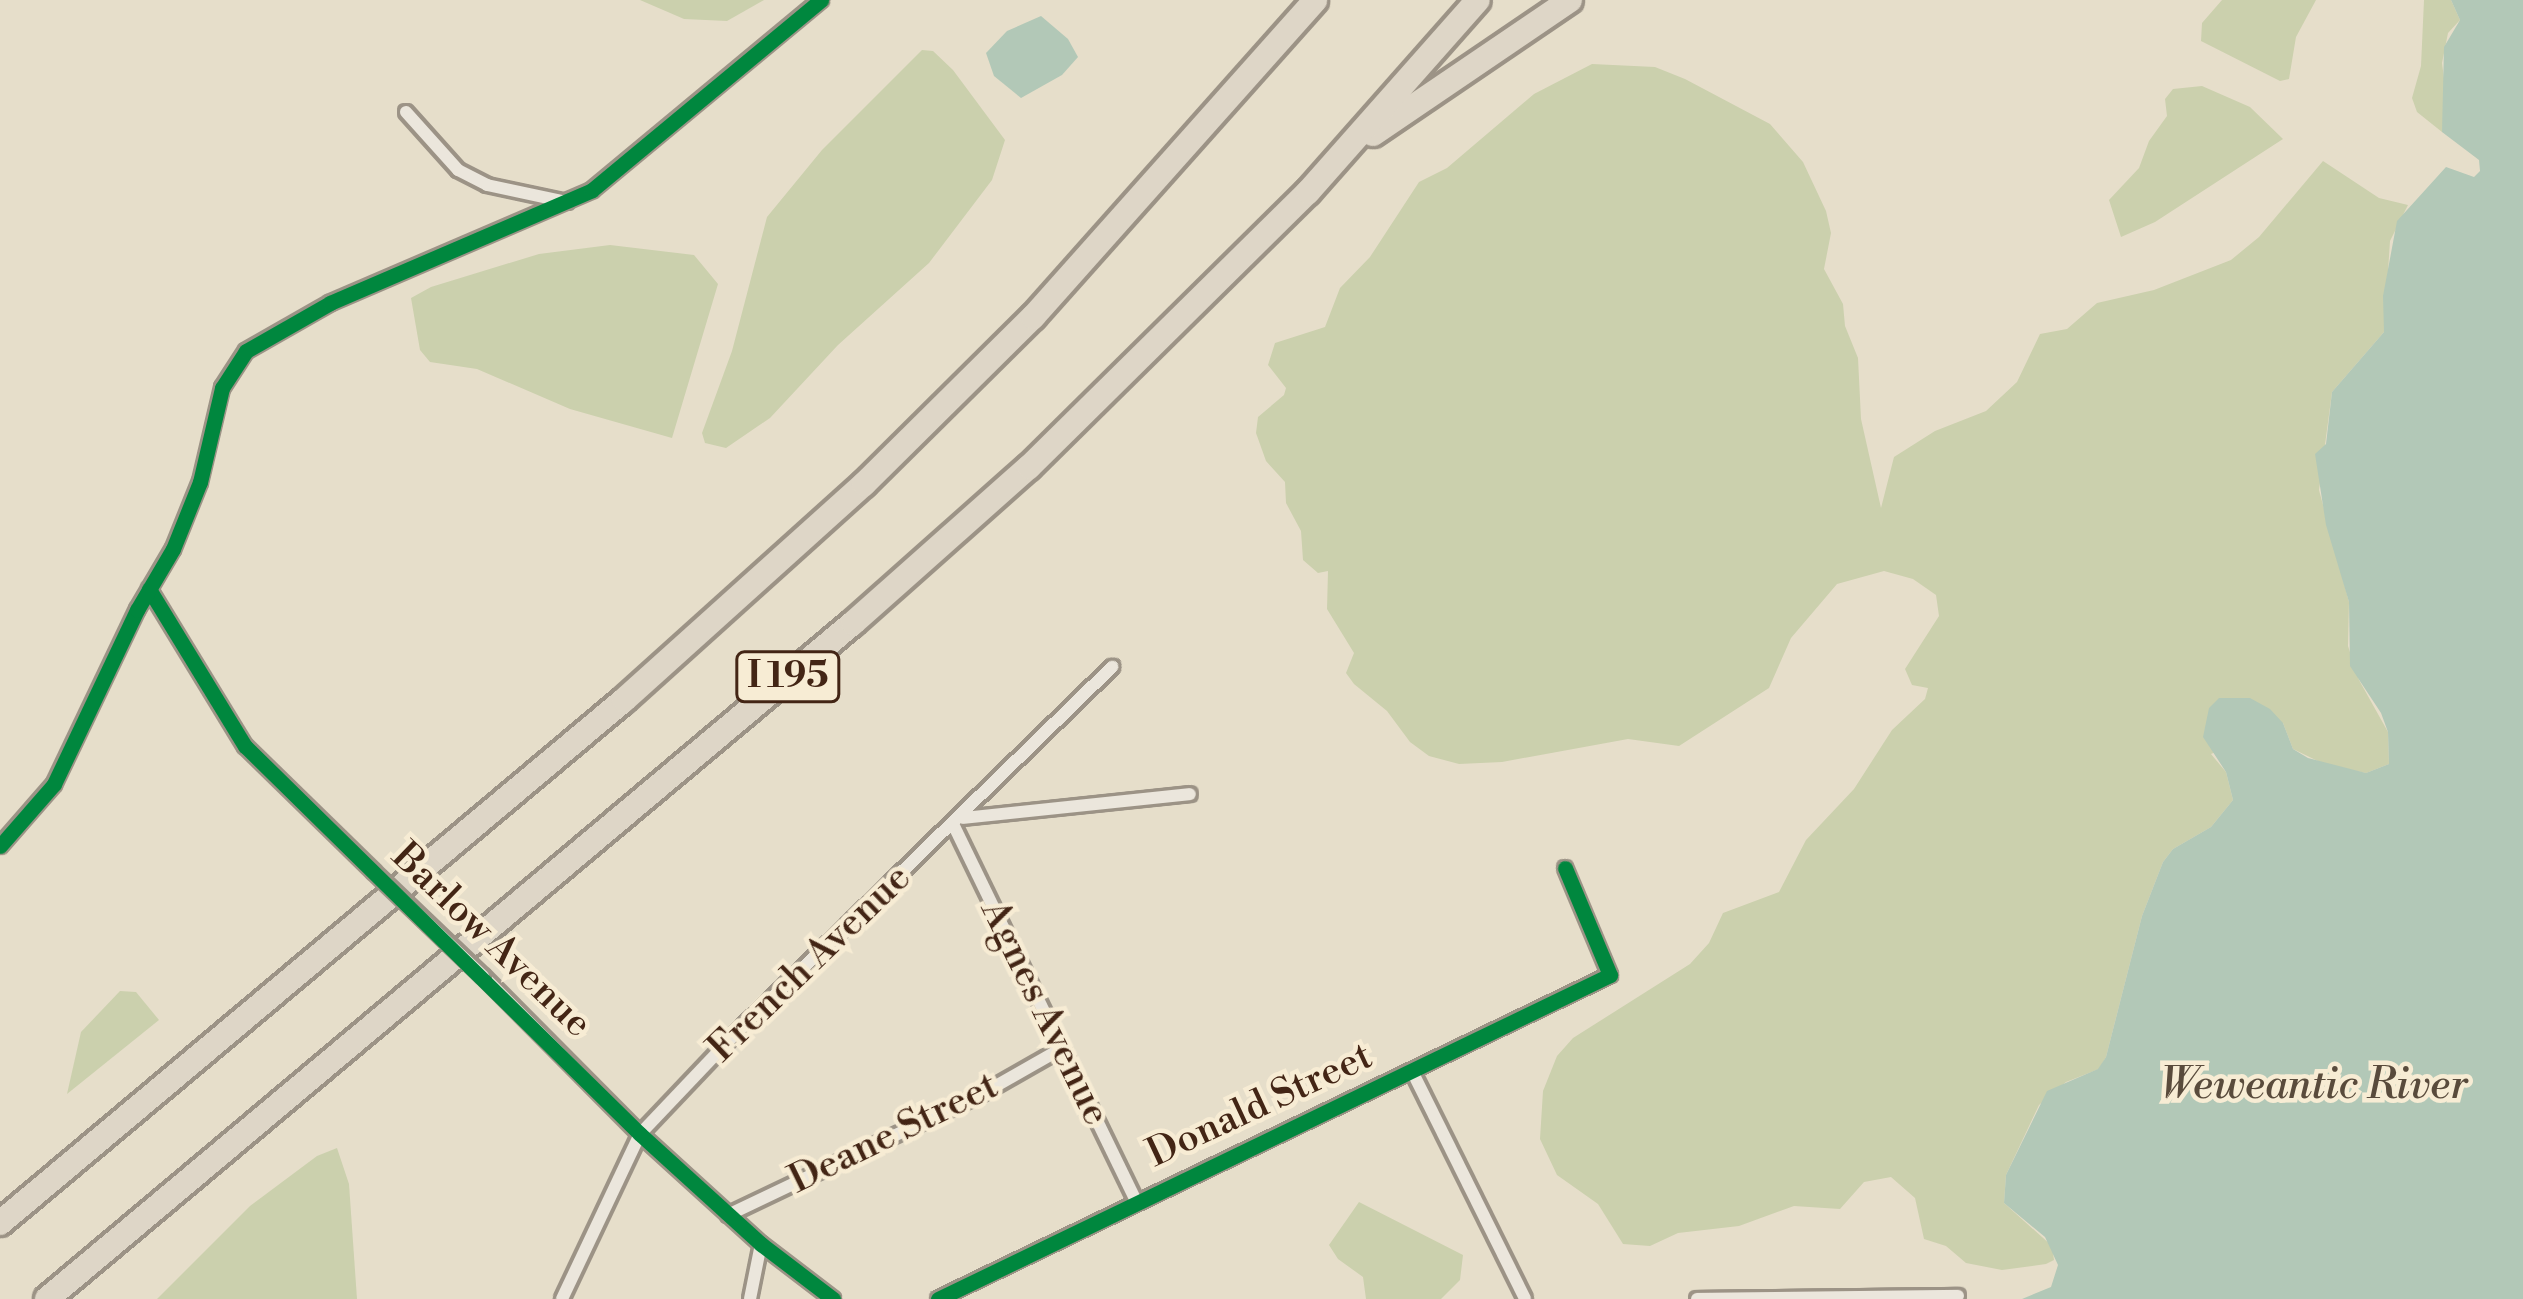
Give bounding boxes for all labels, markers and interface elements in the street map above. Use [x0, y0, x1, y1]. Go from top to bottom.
road number: I 195 [734, 647, 842, 707]
street label: Barlow Avenue [381, 834, 601, 1048]
street label: French Avenue [699, 856, 921, 1072]
street label: Agnes Avenue [969, 893, 1119, 1133]
street label: Donald Street [1140, 1033, 1380, 1179]
water label: Weweantic River [2160, 1061, 2468, 1111]
street label: Deane Street [782, 1063, 1006, 1205]

